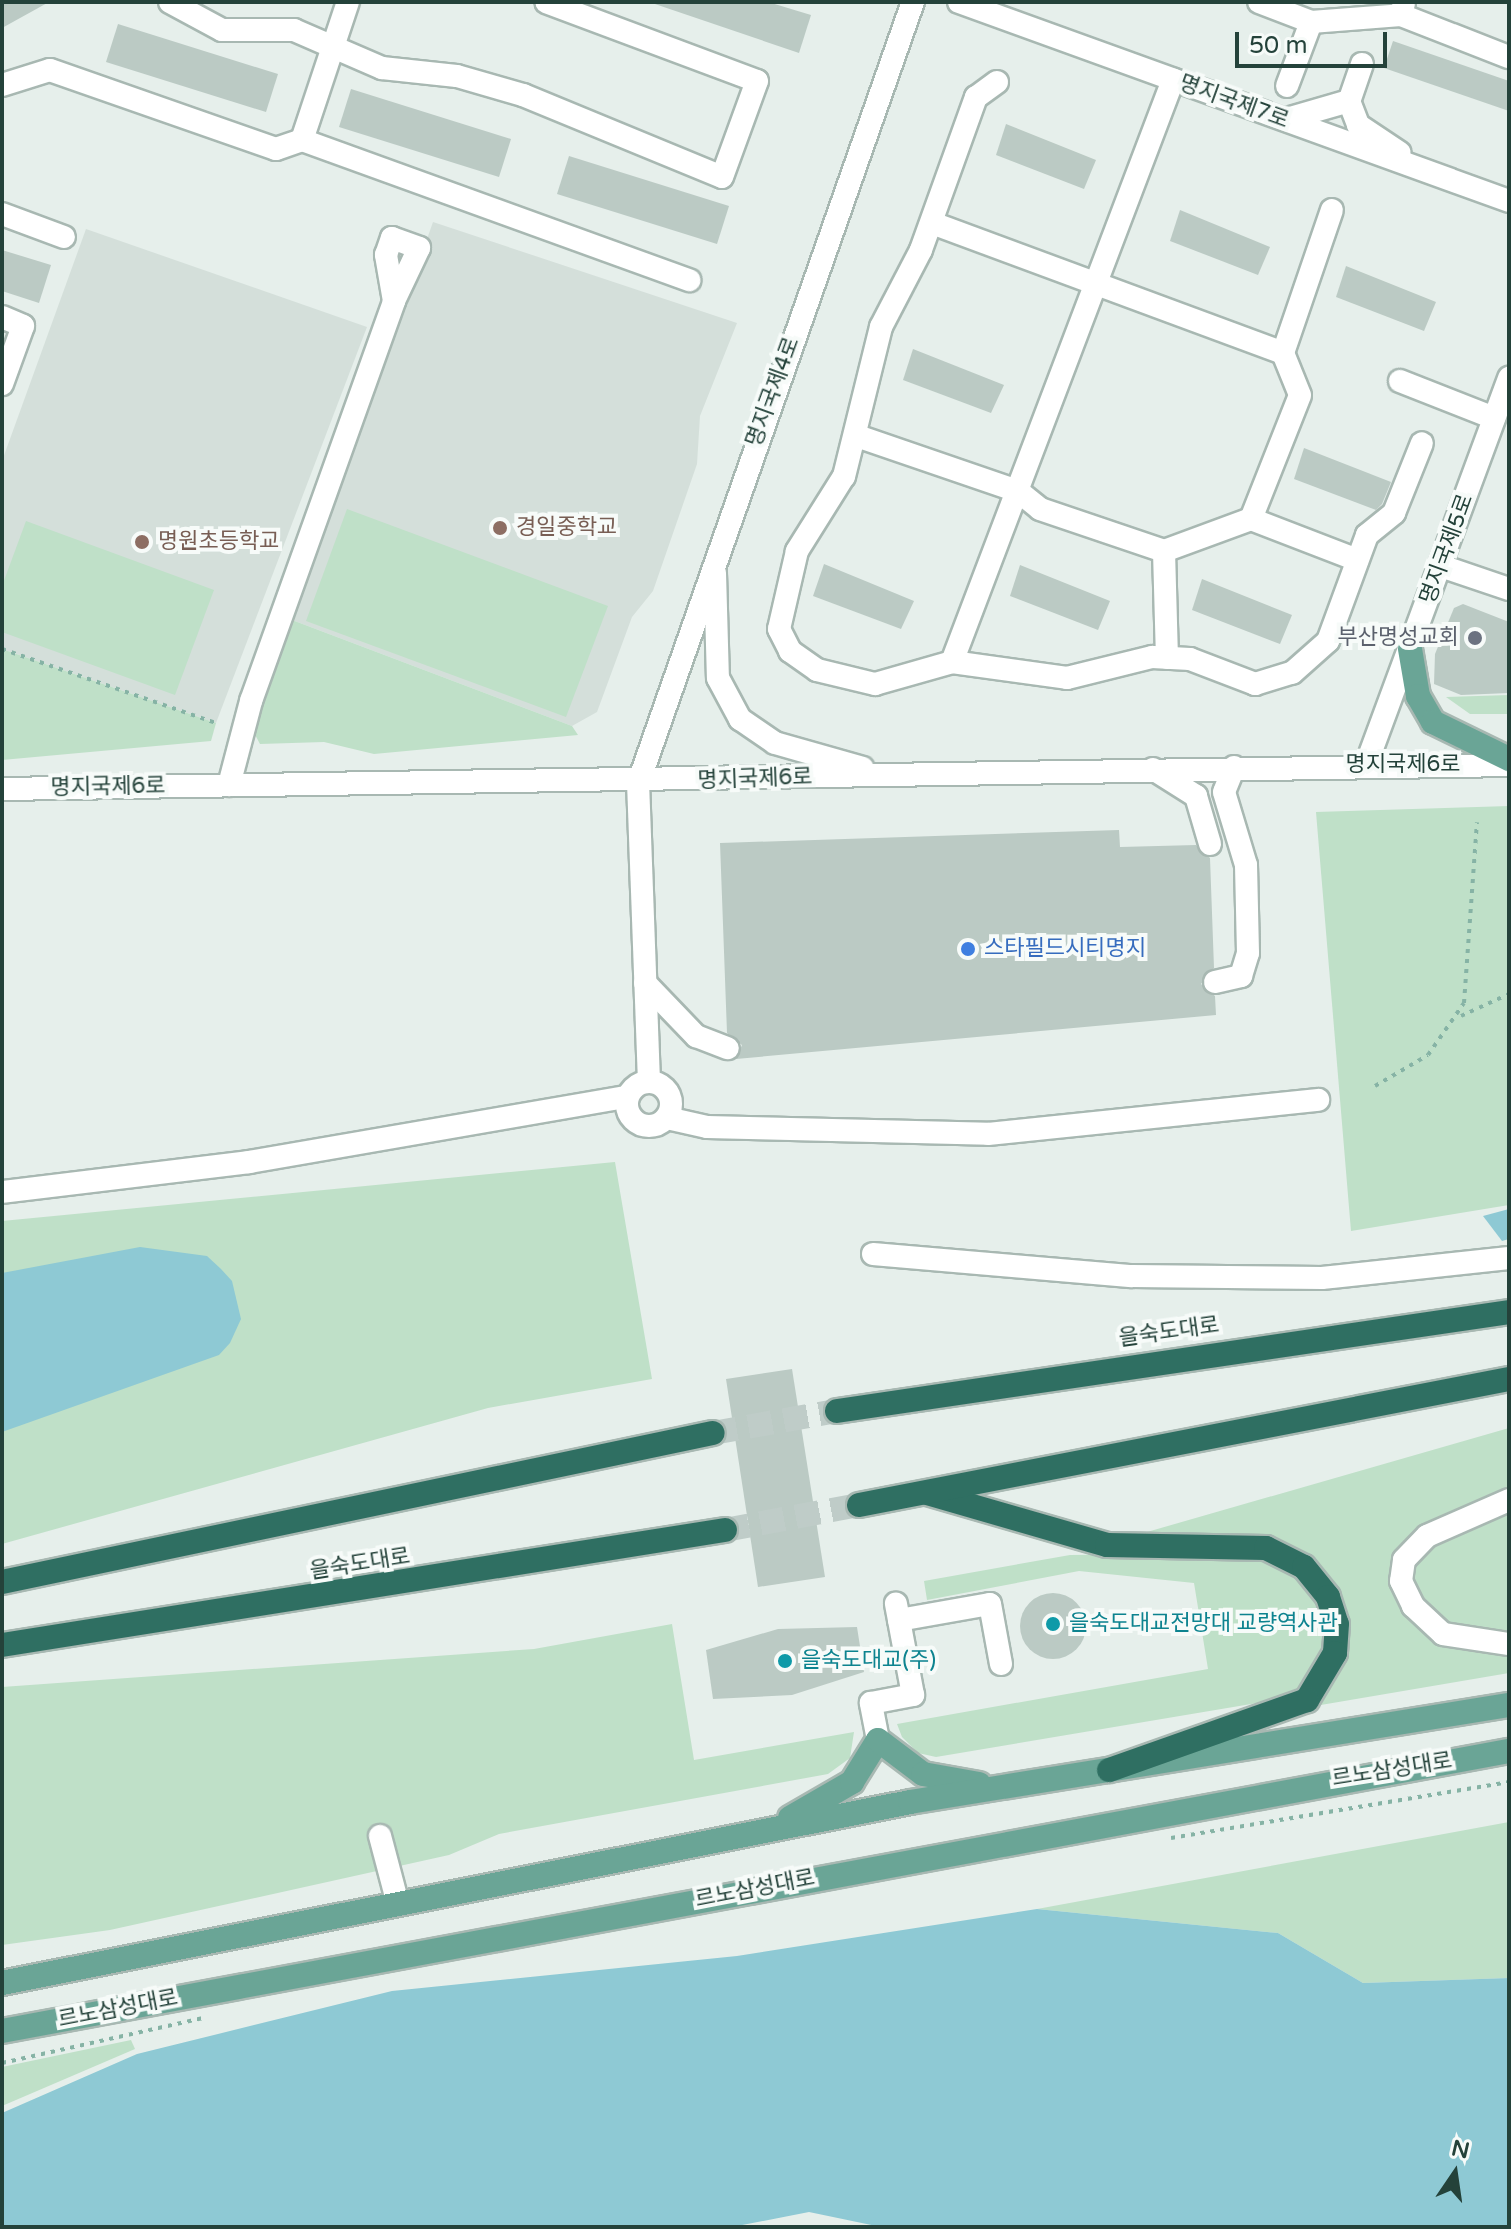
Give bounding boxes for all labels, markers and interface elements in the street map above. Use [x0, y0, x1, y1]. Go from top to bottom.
scale bar [1239, 16, 1391, 66]
text: 50 m [1249, 31, 1307, 60]
street label: 명지국제7로 [1175, 70, 1293, 134]
street label: 명지국제4로 [741, 333, 805, 451]
street label: 명지국제5로 [1415, 490, 1479, 608]
place label: 경일중학교 [516, 515, 617, 541]
marker: 경일중학교 [491, 519, 509, 537]
place label: 명원초등학교 [158, 529, 279, 555]
marker: 명원초등학교 [133, 533, 151, 551]
place label: 부산명성교회 [1338, 625, 1459, 651]
marker: 부산명성교회 [1466, 629, 1484, 647]
street label: 명지국제6로 [1345, 752, 1461, 778]
street label: 명지국제6로 [697, 764, 813, 794]
street label: 명지국제6로 [50, 773, 166, 801]
place label: 스타필드시티명지 [984, 936, 1146, 962]
marker: 스타필드시티명지 [959, 940, 977, 958]
street label: 을숙도대로 [1117, 1312, 1221, 1352]
street label: 을숙도대로 [308, 1543, 412, 1585]
place label: 을숙도대교전망대 교량역사관 [1069, 1611, 1338, 1637]
marker: 을숙도대교전망대 교량역사관 [1044, 1615, 1062, 1633]
place label: 을숙도대교(주) [801, 1648, 936, 1674]
marker: 을숙도대교(주) [776, 1652, 794, 1670]
street label: 르노삼성대로 [1330, 1747, 1454, 1793]
street label: 르노삼성대로 [693, 1864, 817, 1914]
street label: 르노삼성대로 [56, 1984, 180, 2034]
north arrow [1415, 2133, 1495, 2213]
text: N [1449, 2135, 1472, 2164]

